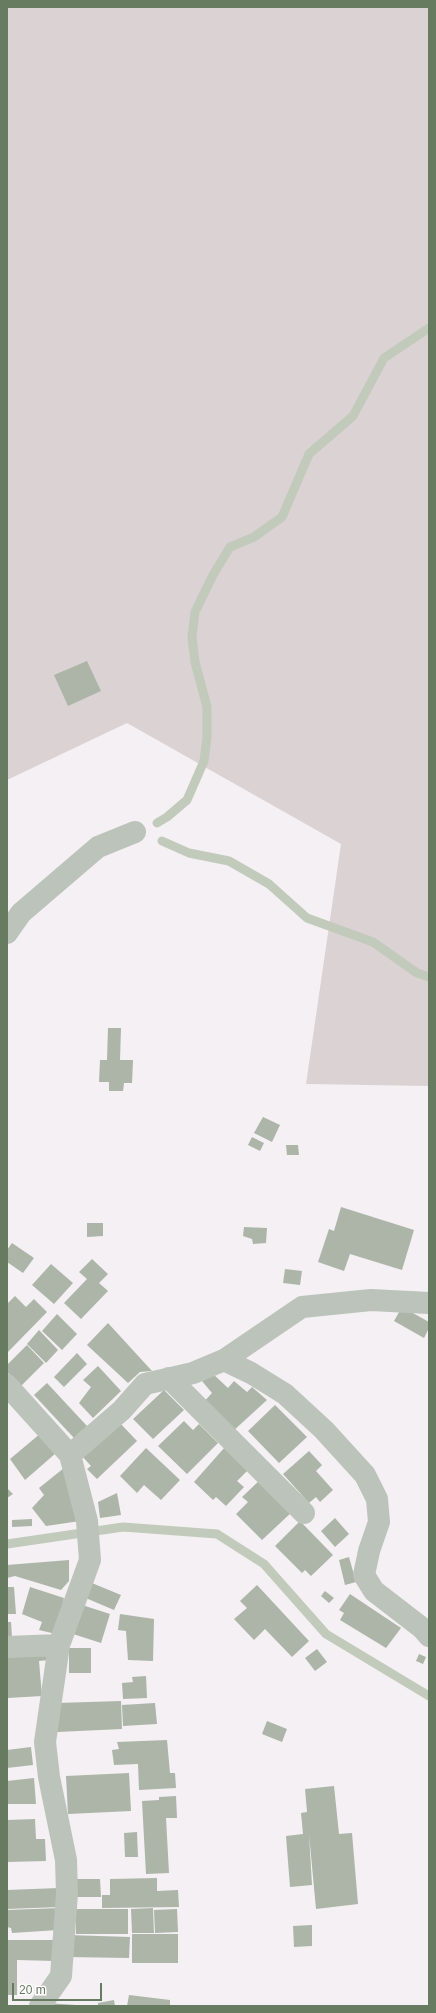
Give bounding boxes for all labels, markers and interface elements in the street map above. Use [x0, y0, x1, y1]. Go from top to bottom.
scale bar [14, 1975, 104, 2001]
text: 20 m [19, 1983, 46, 1997]

